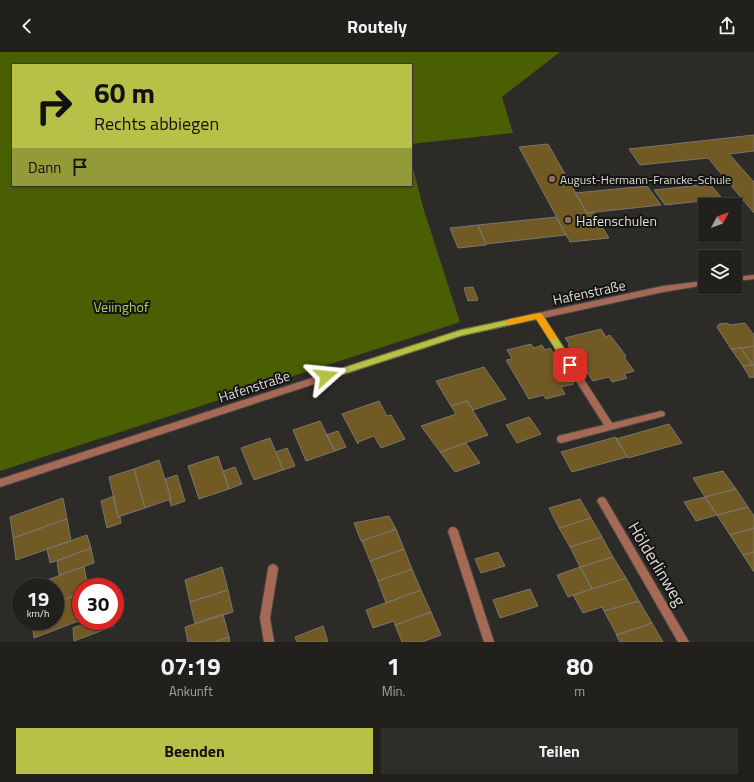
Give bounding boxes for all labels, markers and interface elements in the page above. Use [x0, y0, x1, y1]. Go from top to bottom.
text: Routely [347, 13, 407, 40]
icon: back [16, 15, 38, 37]
icon: share [716, 15, 738, 37]
text: 60 m [94, 71, 155, 114]
icon: right [28, 80, 80, 132]
text: Rechts abbiegen [94, 110, 219, 137]
text: Dann [28, 156, 61, 179]
icon: arrive [69, 156, 91, 178]
place label: August-Hermann-Francke-Schule [560, 170, 731, 189]
marker: August-Hermann-Francke-Schule [547, 174, 557, 184]
north arrow [698, 198, 742, 242]
map controls [698, 198, 742, 294]
place label: Hafenschulen [576, 210, 657, 231]
marker: Hafenschulen [563, 215, 573, 225]
button: layers [698, 250, 742, 294]
street label: Hafenstraße [551, 274, 627, 310]
park label: Veiinghof [93, 296, 149, 317]
pin [553, 348, 587, 382]
icon: arrive [559, 354, 581, 376]
position arrow [305, 355, 347, 397]
street label: Hafenstraße [216, 365, 292, 407]
street label: Hölderlinweg [621, 517, 693, 611]
speed limit sign: 30 [72, 578, 124, 630]
text: 19 [27, 583, 49, 614]
text: km/h [27, 606, 49, 621]
text: 07:19 [161, 648, 221, 684]
text: 1 [387, 648, 400, 684]
text: 80 [566, 648, 593, 684]
text: Ankunft [169, 681, 213, 701]
text: Min. [382, 681, 405, 701]
text: m [574, 681, 585, 701]
button: Beenden [16, 728, 373, 774]
button: Teilen [381, 728, 738, 774]

